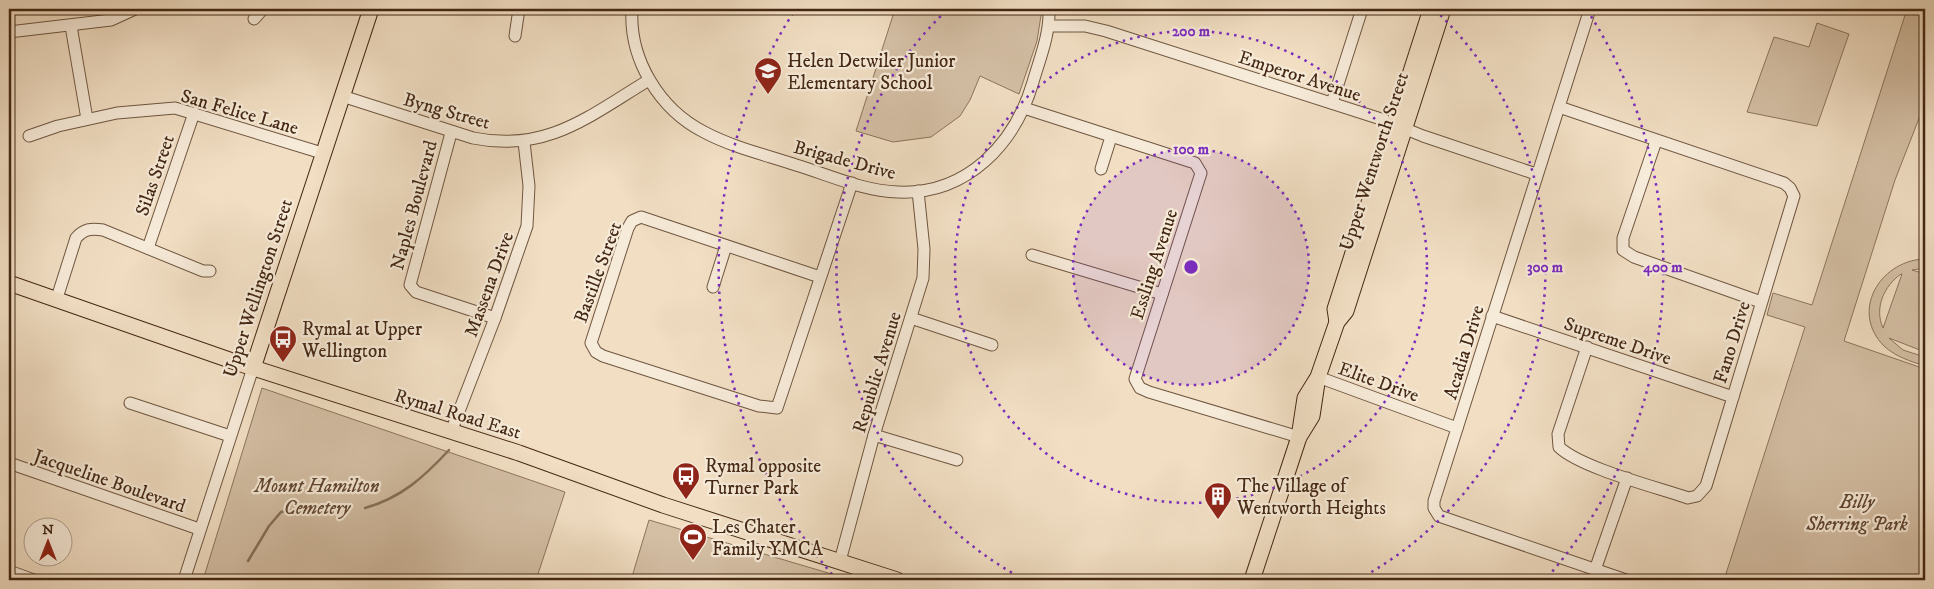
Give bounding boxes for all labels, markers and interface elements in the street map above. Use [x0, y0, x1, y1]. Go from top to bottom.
text: 200 m [1172, 22, 1211, 41]
street label: Emperor Avenue [1235, 46, 1364, 107]
place label: Helen Detwiler Junior Elementary School [787, 50, 955, 95]
school or university icon: Helen Detwiler Junior Elementary School [753, 56, 783, 95]
street label: Upper Wentworth Street [1335, 69, 1414, 254]
street label: San Felice Lane [178, 85, 301, 140]
street label: Byng Street [401, 88, 493, 135]
street label: Silas Street [131, 132, 180, 219]
street label: Brigade Drive [791, 136, 898, 185]
street label: Naples Boulevard [386, 137, 443, 273]
text: 100 m [1173, 140, 1210, 159]
street label: Upper Wellington Street [219, 196, 298, 381]
street label: Essling Avenue [1126, 206, 1183, 323]
street label: Bastille Street [570, 219, 627, 326]
street label: Massena Drive [460, 229, 519, 340]
centre of rings [1182, 258, 1200, 276]
text: 300 m [1527, 258, 1564, 277]
text: 400 m [1642, 258, 1683, 277]
street label: Fano Drive [1709, 298, 1756, 386]
street label: Acadia Drive [1439, 302, 1490, 402]
street label: Republic Avenue [848, 309, 907, 436]
street label: Supreme Drive [1561, 312, 1674, 371]
place label: Rymal at Upper Wellington [301, 318, 422, 363]
bus stop icon: Rymal at Upper Wellington [268, 324, 298, 363]
street label: Elite Drive [1335, 357, 1422, 408]
street label: Rymal Road East [392, 384, 524, 445]
street label: Jacqueline Boulevard [28, 444, 189, 519]
place label: Rymal opposite Turner Park [705, 455, 821, 500]
bus stop icon: Rymal opposite Turner Park [671, 461, 701, 500]
park label: Mount Hamilton Cemetery [253, 475, 380, 520]
place label: The Village of Wentworth Heights [1236, 475, 1386, 520]
building icon: The Village of Wentworth Heights [1203, 481, 1233, 520]
park label: Billy Sherring Park [1805, 491, 1908, 536]
north arrow [22, 516, 72, 566]
place label: Les Chater Family YMCA [712, 516, 824, 561]
text: N [42, 521, 54, 539]
sports icon: Les Chater Family YMCA [678, 522, 708, 561]

